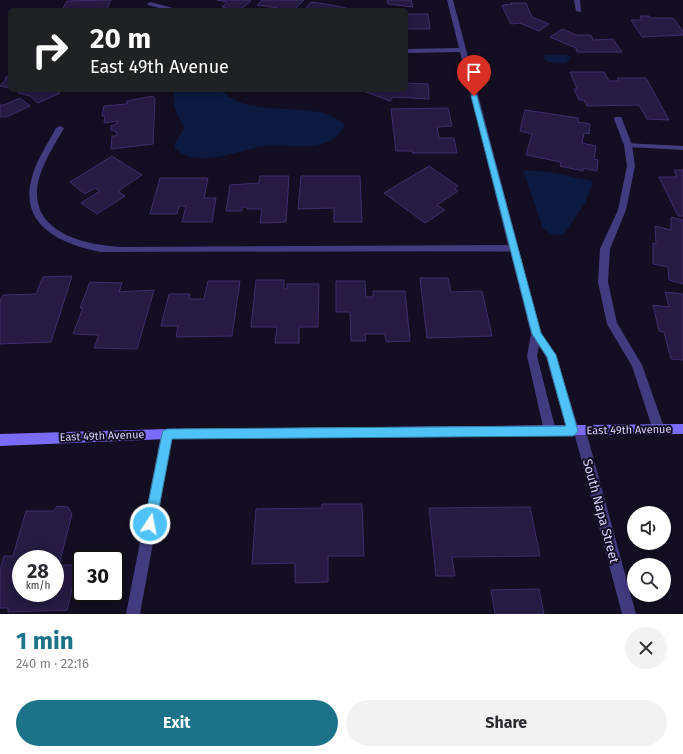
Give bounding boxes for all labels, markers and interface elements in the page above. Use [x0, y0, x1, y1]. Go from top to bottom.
text: 20 m [90, 22, 151, 55]
icon: right [24, 24, 76, 76]
pin [457, 55, 491, 96]
text: East 49th Avenue [90, 56, 229, 78]
icon: arrive [463, 61, 485, 83]
street label: East 49th Avenue [586, 423, 672, 437]
street label: East 49th Avenue [59, 428, 145, 444]
street label: South Napa Street [580, 457, 622, 565]
position arrow [129, 503, 171, 545]
map controls [627, 506, 671, 602]
button: sound [627, 506, 671, 550]
speed limit sign: 30 [72, 550, 124, 602]
button: search [627, 558, 671, 602]
text: 28 [27, 559, 49, 583]
text: km/h [26, 580, 50, 592]
text: 1 min [16, 627, 74, 655]
button: close [625, 627, 667, 669]
text: 240 m · 22:16 [16, 656, 89, 671]
button: Exit [16, 700, 338, 746]
button: Share [346, 700, 667, 746]

